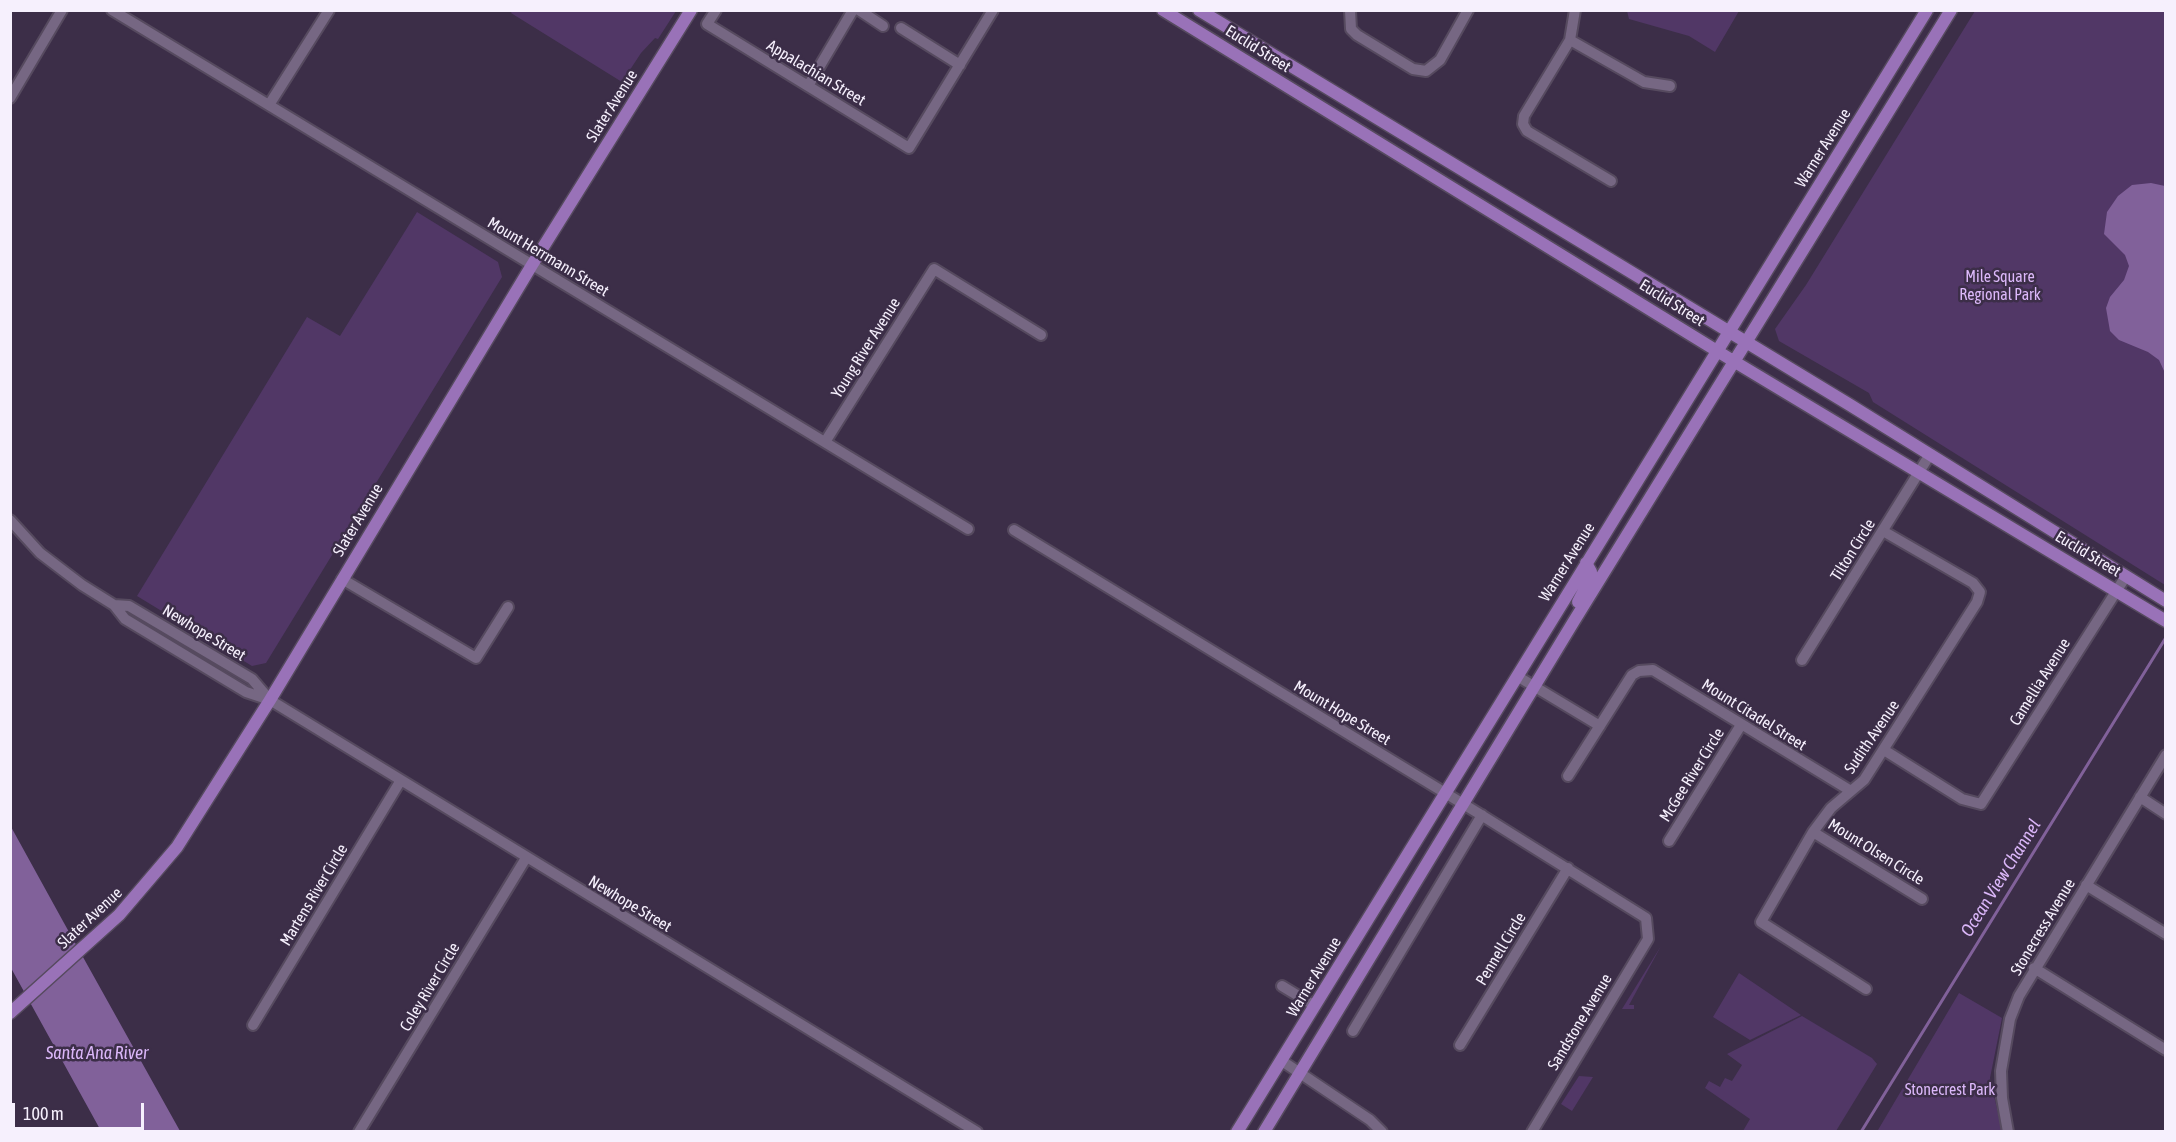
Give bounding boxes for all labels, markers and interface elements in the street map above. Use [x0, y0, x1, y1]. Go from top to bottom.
street label: Euclid Street [1222, 21, 1294, 77]
street label: Appalachian Street [763, 36, 869, 110]
street label: Slater Avenue [582, 66, 642, 146]
street label: Warner Avenue [1791, 105, 1855, 191]
street label: Mount Herrmann Street [484, 213, 612, 301]
park label: Mile Square Regional Park [1959, 267, 2041, 305]
street label: Euclid Street [1636, 275, 1708, 331]
street label: Young River Avenue [827, 294, 905, 402]
street label: Slater Avenue [329, 480, 387, 560]
street label: Tilton Circle [1826, 515, 1880, 585]
street label: Warner Avenue [1535, 519, 1599, 605]
street label: Euclid Street [2052, 527, 2124, 581]
street label: Newhope Street [159, 601, 249, 665]
street label: Camellia Avenue [2005, 635, 2075, 729]
street label: Mount Citadel Street [1698, 675, 1810, 755]
street label: Mount Hope Street [1290, 677, 1394, 749]
street label: Sudith Avenue [1840, 697, 1904, 777]
street label: McGee River Circle [1656, 725, 1728, 825]
street label: Mount Olsen Circle [1824, 815, 1928, 889]
water label: Ocean View Channel [1956, 815, 2046, 941]
street label: Martens River Circle [276, 841, 352, 949]
street label: Newhope Street [585, 872, 675, 936]
street label: Stonecress Avenue [2007, 875, 2079, 979]
street label: Slater Avenue [54, 883, 126, 953]
street label: Pennell Circle [1472, 909, 1530, 989]
street label: Warner Avenue [1283, 934, 1345, 1020]
street label: Coley River Circle [396, 939, 464, 1035]
street label: Sandstone Avenue [1544, 971, 1616, 1073]
water label: Santa Ana River [46, 1042, 148, 1064]
park label: Stonecrest Park [1905, 1080, 1995, 1100]
scale bar [15, 1091, 147, 1129]
text: 100 m [23, 1103, 64, 1124]

